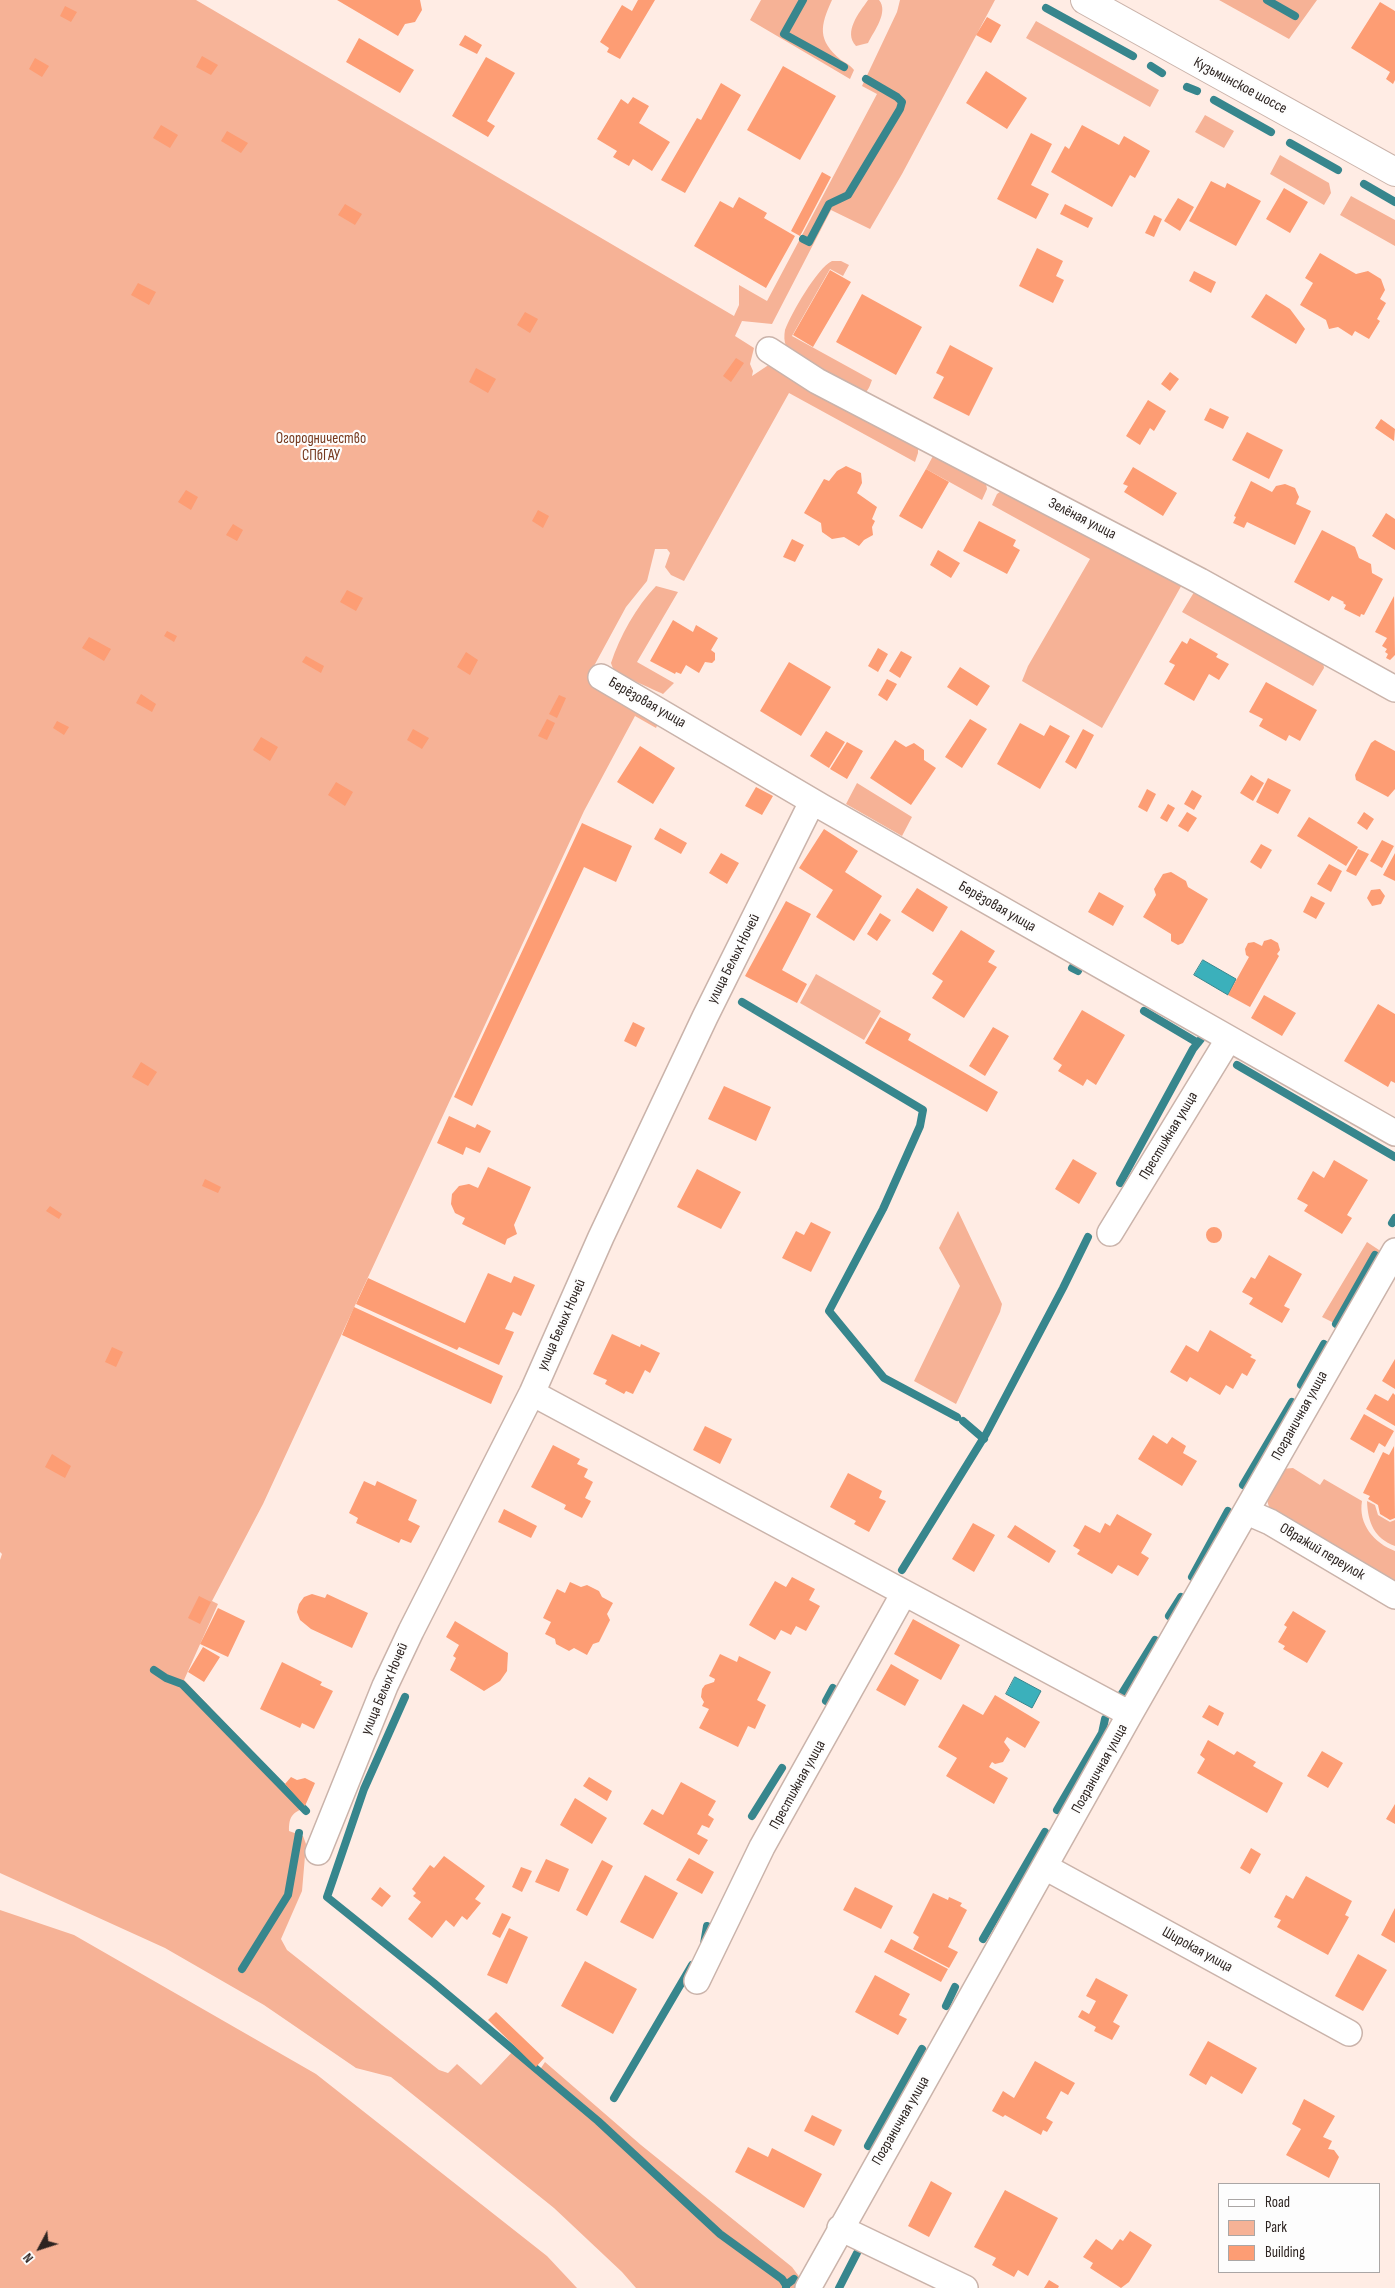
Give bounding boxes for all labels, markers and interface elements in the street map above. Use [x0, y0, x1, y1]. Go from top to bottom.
street label: Кузьминское шоссе [1190, 54, 1290, 118]
park label: Огородничество СПбГАУ [276, 430, 366, 465]
street label: Зелёная улица [1045, 494, 1119, 544]
street label: Берёзовая улица [605, 674, 689, 732]
street label: Берёзовая улица [955, 878, 1039, 936]
street label: улица Белых Ночей [704, 911, 764, 1007]
street label: Престижная улица [1136, 1089, 1202, 1183]
street label: улица Белых Ночей [534, 1276, 590, 1374]
street label: Пограничная улица [1268, 1368, 1332, 1464]
street label: Овражий переулок [1276, 1520, 1368, 1584]
street label: улица Белых Ночей [358, 1640, 412, 1738]
street label: Пограничная улица [1068, 1721, 1132, 1817]
street label: Престижная улица [766, 1737, 830, 1833]
street label: Широкая улица [1159, 1923, 1235, 1977]
street label: Пограничная улица [868, 2073, 934, 2169]
legend [1218, 2183, 1380, 2273]
text: Road [1265, 2193, 1290, 2212]
text: Park [1265, 2218, 1287, 2237]
north arrow [15, 2223, 65, 2273]
text: Building [1265, 2243, 1305, 2262]
text: N [19, 2250, 37, 2266]

